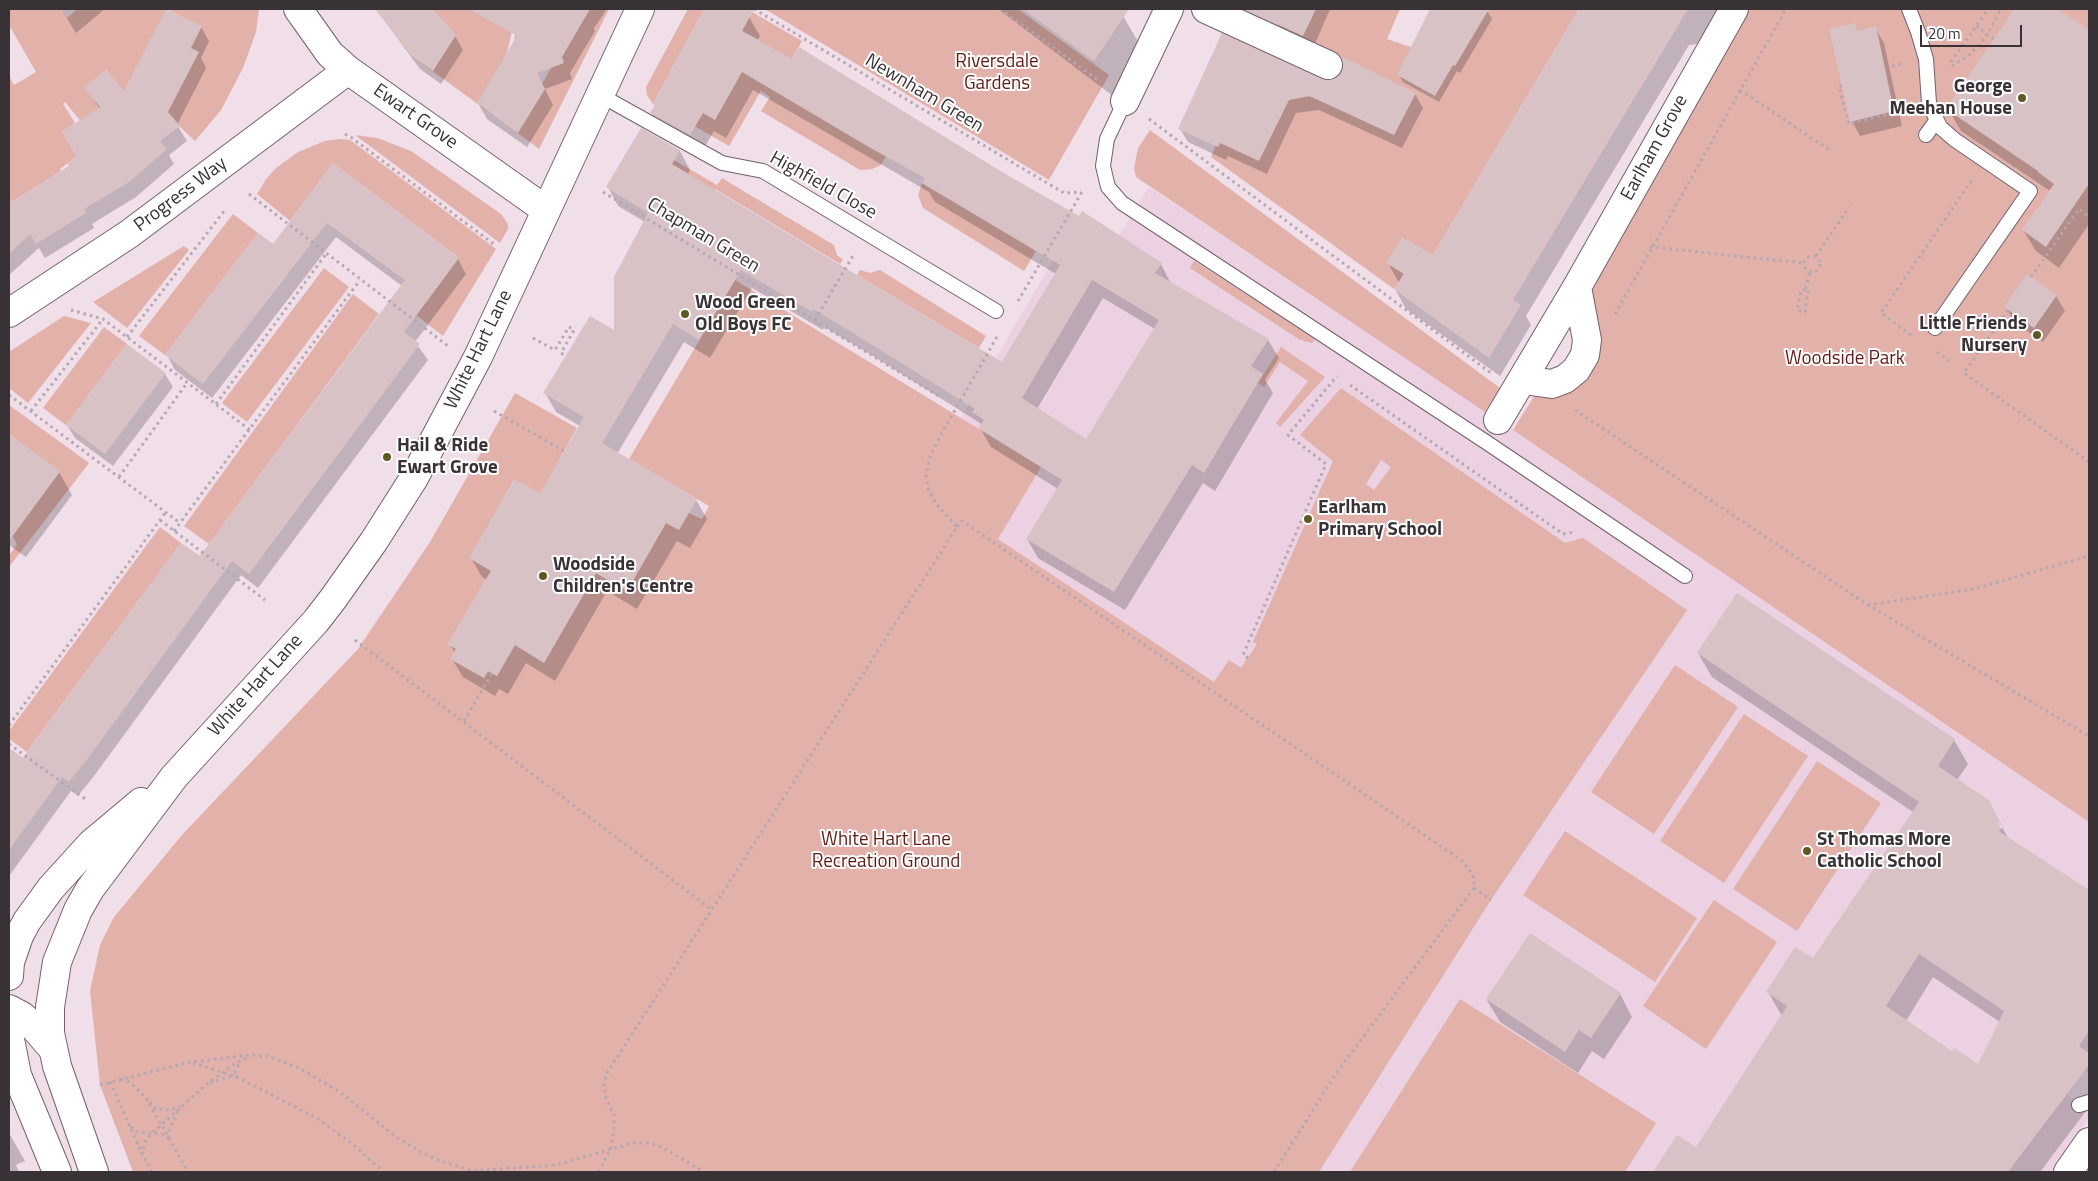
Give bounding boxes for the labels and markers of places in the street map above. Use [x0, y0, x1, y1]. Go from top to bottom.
place label: George Meehan House [1890, 76, 2012, 120]
marker: George Meehan House [2016, 92, 2028, 104]
place label: Wood Green Old Boys FC [695, 292, 796, 336]
marker: Wood Green Old Boys FC [679, 308, 691, 320]
place label: Little Friends Nursery [1919, 313, 2027, 357]
marker: Little Friends Nursery [2031, 329, 2043, 341]
place label: Hail & Ride Ewart Grove [397, 435, 498, 479]
marker: Hail & Ride Ewart Grove [381, 451, 393, 463]
place label: Earlham Primary School [1318, 497, 1442, 541]
marker: Earlham Primary School [1302, 513, 1314, 525]
place label: Woodside Children's Centre [553, 554, 693, 598]
marker: Woodside Children's Centre [537, 570, 549, 582]
place label: St Thomas More Catholic School [1817, 829, 1951, 873]
marker: St Thomas More Catholic School [1801, 845, 1813, 857]

